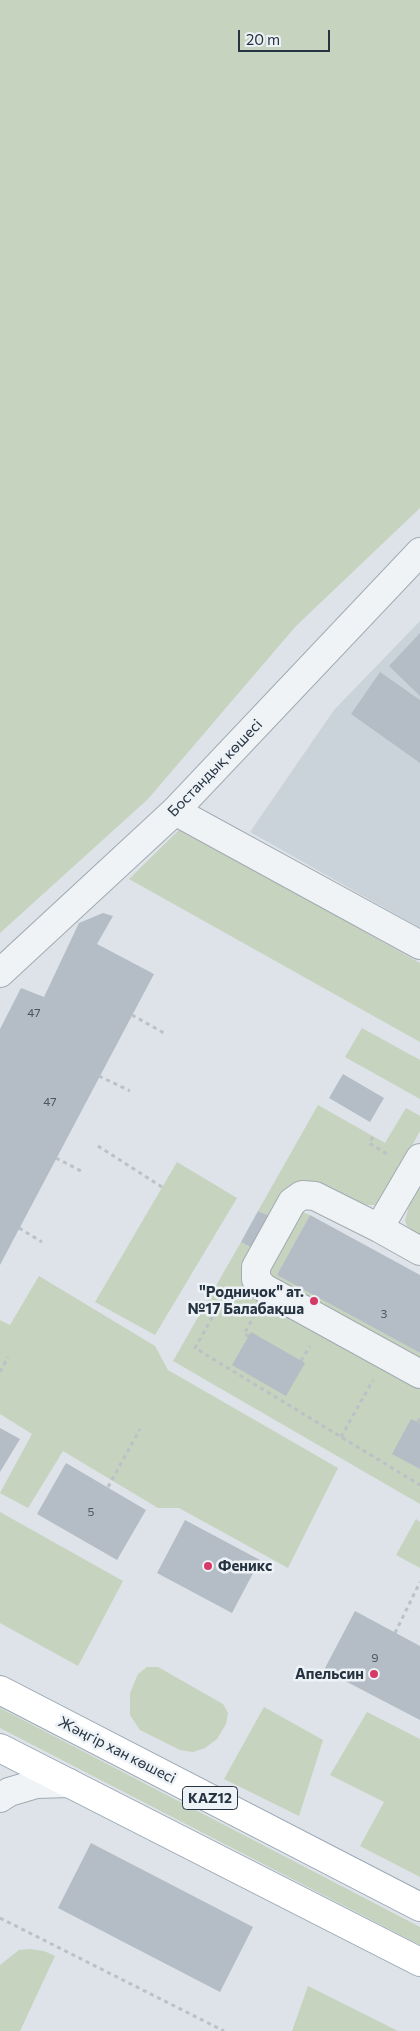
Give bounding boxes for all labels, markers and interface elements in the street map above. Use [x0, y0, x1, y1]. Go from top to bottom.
scale bar [240, 20, 332, 52]
text: 20 m [246, 30, 280, 48]
street label: Бостандық көшесі [164, 716, 266, 820]
house number: 47 [27, 1006, 41, 1020]
house number: 47 [43, 1095, 57, 1109]
place label: "Родничок" ат. №17 Балабақша [188, 1283, 304, 1318]
marker: "Родничок" ат. №17 Балабақша [308, 1295, 320, 1307]
house number: 3 [381, 1307, 387, 1321]
house number: 5 [88, 1505, 94, 1519]
place label: Феникс [218, 1557, 272, 1575]
marker: Феникс [202, 1560, 214, 1572]
house number: 9 [371, 1651, 379, 1665]
place label: Апельсин [295, 1665, 364, 1683]
marker: Апельсин [368, 1668, 380, 1680]
street label: Жәңгір хан көшесі [55, 1713, 179, 1787]
road number: KAZ12 [182, 1786, 238, 1810]

